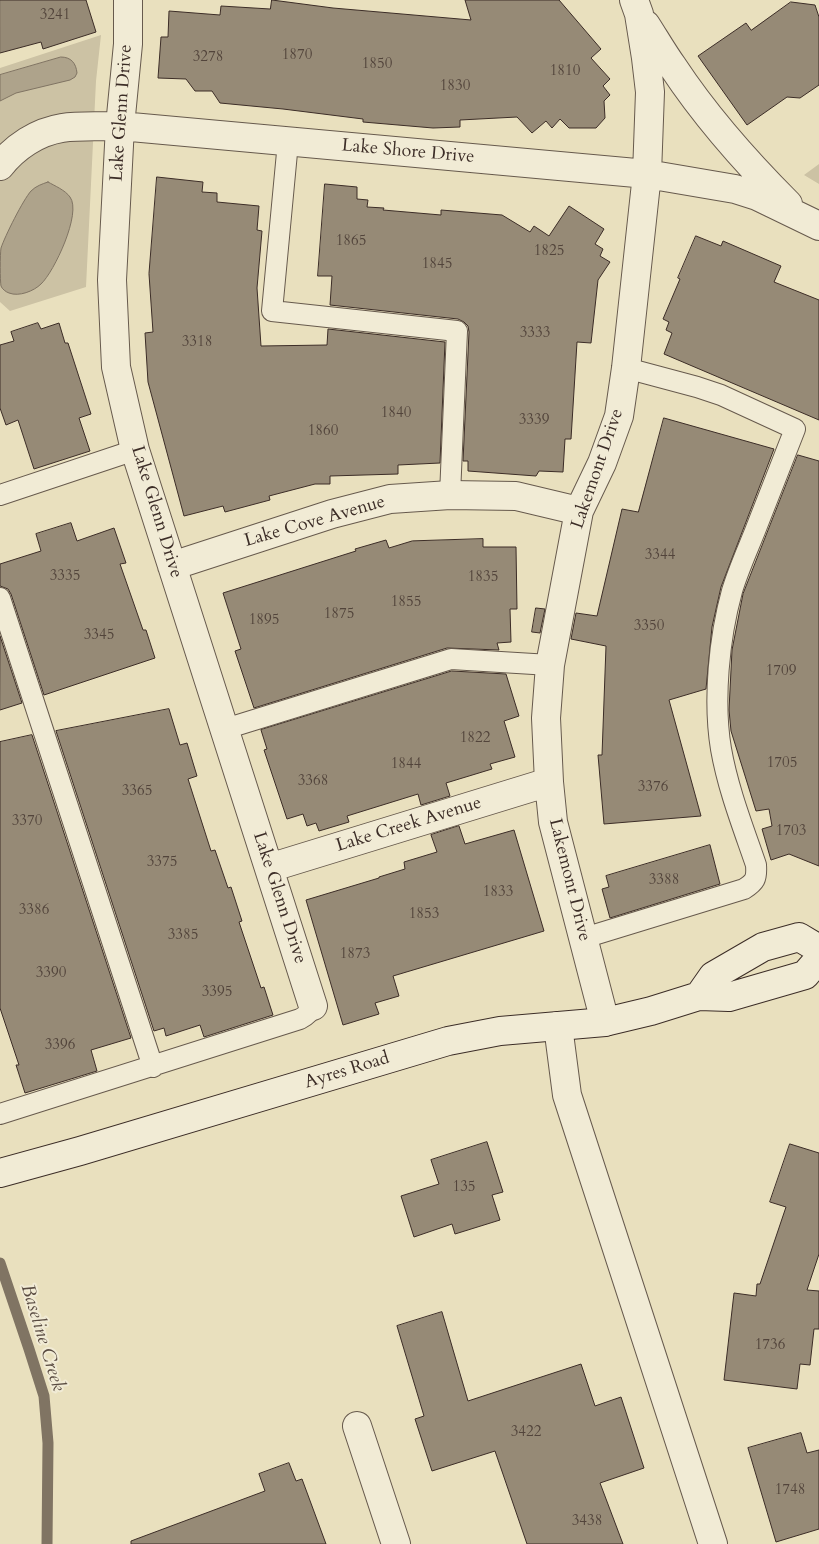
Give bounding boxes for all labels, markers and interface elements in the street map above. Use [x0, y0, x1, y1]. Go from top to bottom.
house number: 3241 [40, 7, 70, 25]
street label: Lake Glenn Drive [106, 44, 138, 182]
house number: 1870 [282, 47, 312, 65]
house number: 3278 [193, 49, 223, 67]
house number: 1850 [362, 56, 392, 74]
house number: 1810 [550, 63, 580, 81]
house number: 1830 [440, 78, 470, 96]
street label: Lake Shore Drive [341, 135, 475, 169]
house number: 1865 [336, 233, 366, 251]
house number: 1825 [534, 243, 564, 261]
house number: 1845 [422, 256, 452, 274]
house number: 3333 [520, 325, 550, 343]
house number: 3318 [182, 334, 212, 352]
house number: 1840 [381, 405, 411, 423]
street label: Lakemont Drive [567, 406, 629, 532]
house number: 3339 [519, 412, 549, 430]
house number: 1860 [308, 423, 338, 441]
street label: Lake Glenn Drive [126, 443, 186, 581]
street label: Lake Cove Avenue [242, 492, 388, 552]
house number: 3344 [645, 547, 675, 565]
house number: 3335 [50, 568, 80, 586]
house number: 1835 [468, 569, 498, 587]
house number: 1855 [391, 594, 421, 612]
house number: 1875 [324, 606, 354, 624]
house number: 1895 [249, 612, 279, 630]
house number: 3350 [634, 618, 664, 636]
house number: 3345 [84, 627, 114, 645]
house number: 1709 [766, 663, 796, 681]
house number: 1822 [460, 730, 490, 748]
house number: 1705 [767, 755, 797, 773]
house number: 1844 [391, 756, 421, 774]
house number: 3368 [298, 773, 328, 791]
house number: 3376 [638, 779, 668, 797]
house number: 3365 [122, 783, 152, 801]
street label: Lake Creek Avenue [334, 793, 484, 857]
house number: 3370 [12, 813, 42, 831]
street label: Lakemont Drive [543, 816, 595, 944]
house number: 1703 [776, 823, 806, 841]
street label: Lake Glenn Drive [248, 829, 310, 967]
house number: 3375 [147, 854, 177, 872]
house number: 3388 [649, 872, 679, 890]
house number: 1833 [483, 884, 513, 902]
house number: 3386 [19, 902, 49, 920]
house number: 1853 [409, 906, 439, 924]
house number: 3385 [168, 927, 198, 945]
house number: 1873 [340, 946, 370, 964]
house number: 3390 [36, 965, 66, 983]
house number: 3395 [202, 984, 232, 1002]
house number: 3396 [45, 1037, 75, 1055]
street label: Ayres Road [302, 1048, 392, 1094]
house number: 135 [452, 1179, 476, 1197]
water label: Baseline Creek [15, 1282, 69, 1394]
house number: 1736 [755, 1337, 785, 1355]
house number: 3422 [511, 1424, 541, 1442]
house number: 1748 [775, 1482, 805, 1500]
house number: 3438 [572, 1513, 602, 1531]

